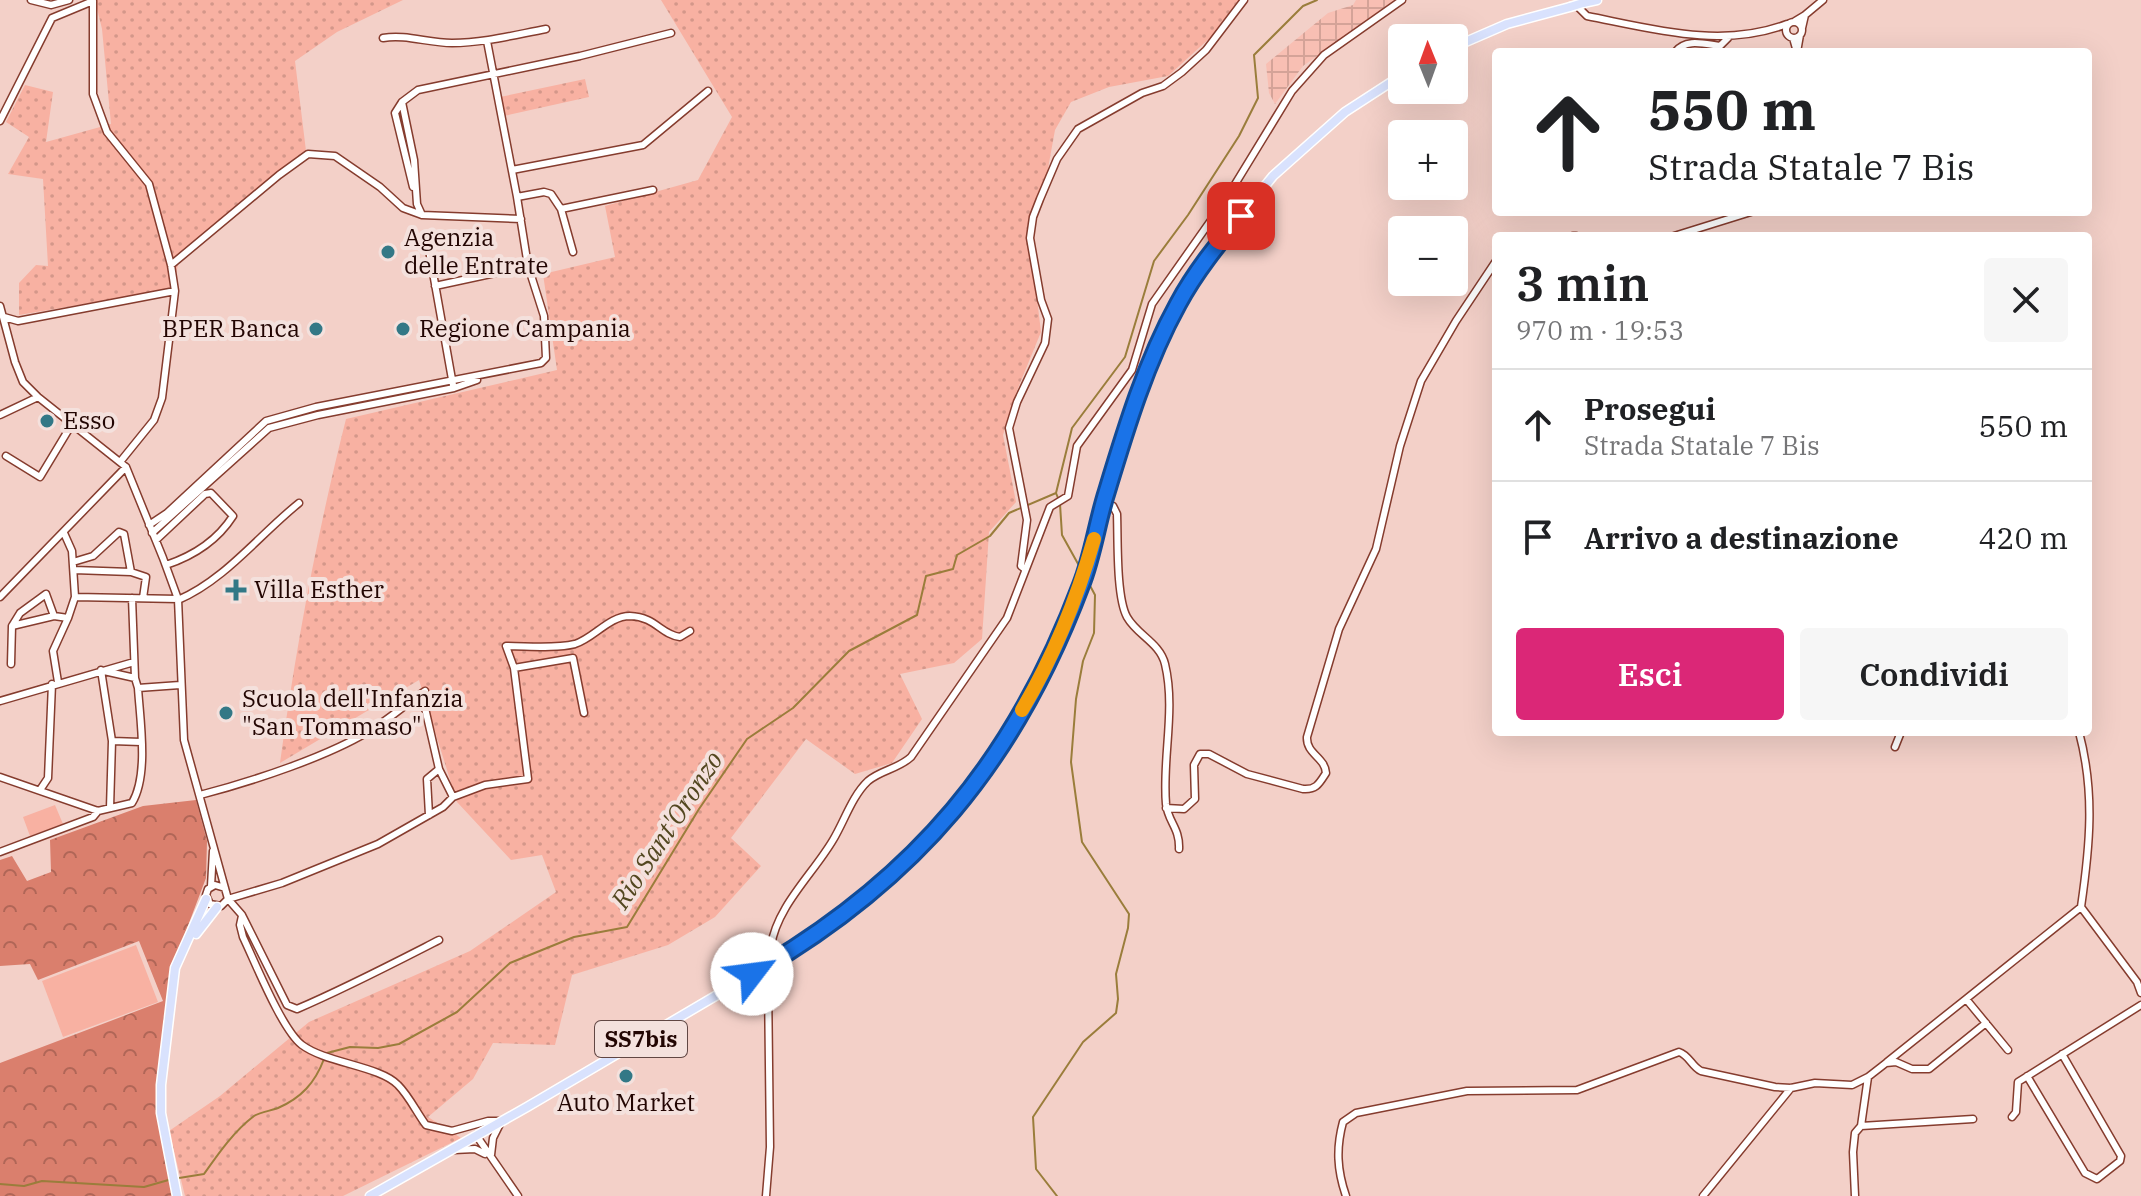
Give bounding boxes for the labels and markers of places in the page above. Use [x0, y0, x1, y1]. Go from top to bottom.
pin [1207, 182, 1275, 250]
place label: Agenzia delle Entrate [404, 221, 548, 281]
marker: Agenzia delle Entrate [379, 243, 397, 261]
place label: BPER Banca [162, 312, 300, 344]
place label: Regione Campania [419, 312, 631, 344]
marker: BPER Banca [307, 320, 325, 338]
marker: Regione Campania [394, 320, 412, 338]
place label: Esso [63, 404, 115, 436]
marker: Esso [38, 412, 56, 430]
place label: Villa Esther [254, 573, 384, 605]
marker: Villa Esther [225, 579, 247, 601]
place label: Scuola dell'Infanzia "San Tommaso" [242, 682, 464, 742]
marker: Scuola dell'Infanzia "San Tommaso" [217, 704, 235, 722]
marker: Auto Market [617, 1067, 635, 1085]
place label: Auto Market [557, 1086, 695, 1118]

